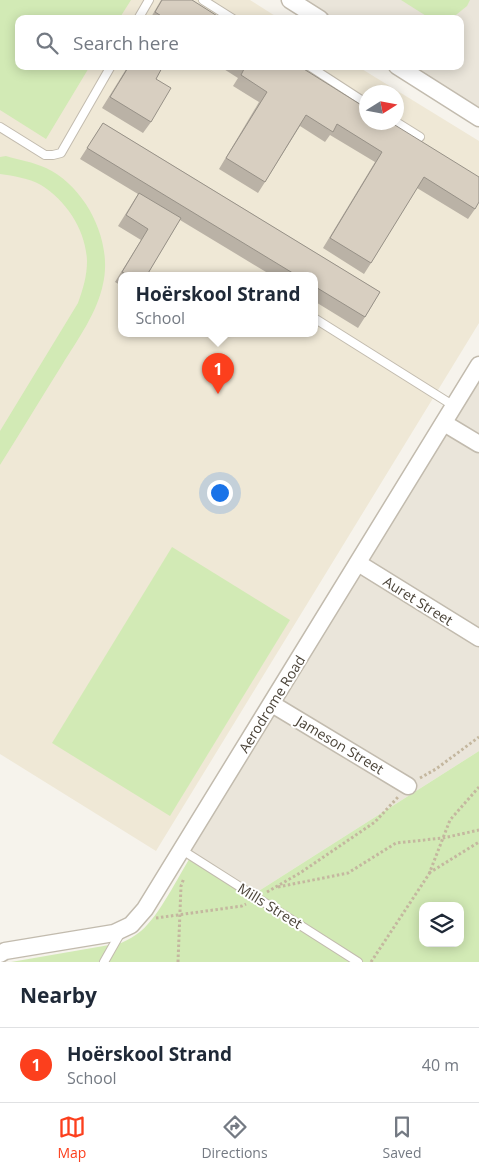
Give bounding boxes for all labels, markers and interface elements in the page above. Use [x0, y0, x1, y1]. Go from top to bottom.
search box [15, 15, 464, 70]
icon: search [33, 29, 61, 57]
text: Search here [73, 30, 179, 56]
north arrow [359, 85, 404, 130]
popup [118, 272, 318, 337]
text: Hoërskool Strand [136, 281, 300, 307]
text: School [136, 307, 185, 329]
pin: 1 [202, 353, 234, 394]
your location [207, 480, 233, 506]
street label: Auret Street [380, 572, 457, 630]
street label: Aerodrome Road [234, 651, 309, 756]
street label: Jameson Street [291, 710, 387, 778]
street label: Mills Street [234, 878, 306, 933]
map controls [419, 902, 464, 947]
button: layers [419, 902, 464, 947]
text: Nearby [20, 981, 97, 1009]
text: Hoërskool Strand [67, 1041, 232, 1067]
text: 1 [31, 1054, 41, 1076]
text: 40 m [422, 1054, 459, 1076]
text: School [67, 1067, 117, 1089]
tab: Map [57, 1113, 86, 1162]
tab: Directions [201, 1113, 268, 1162]
tab: Saved [383, 1113, 421, 1162]

